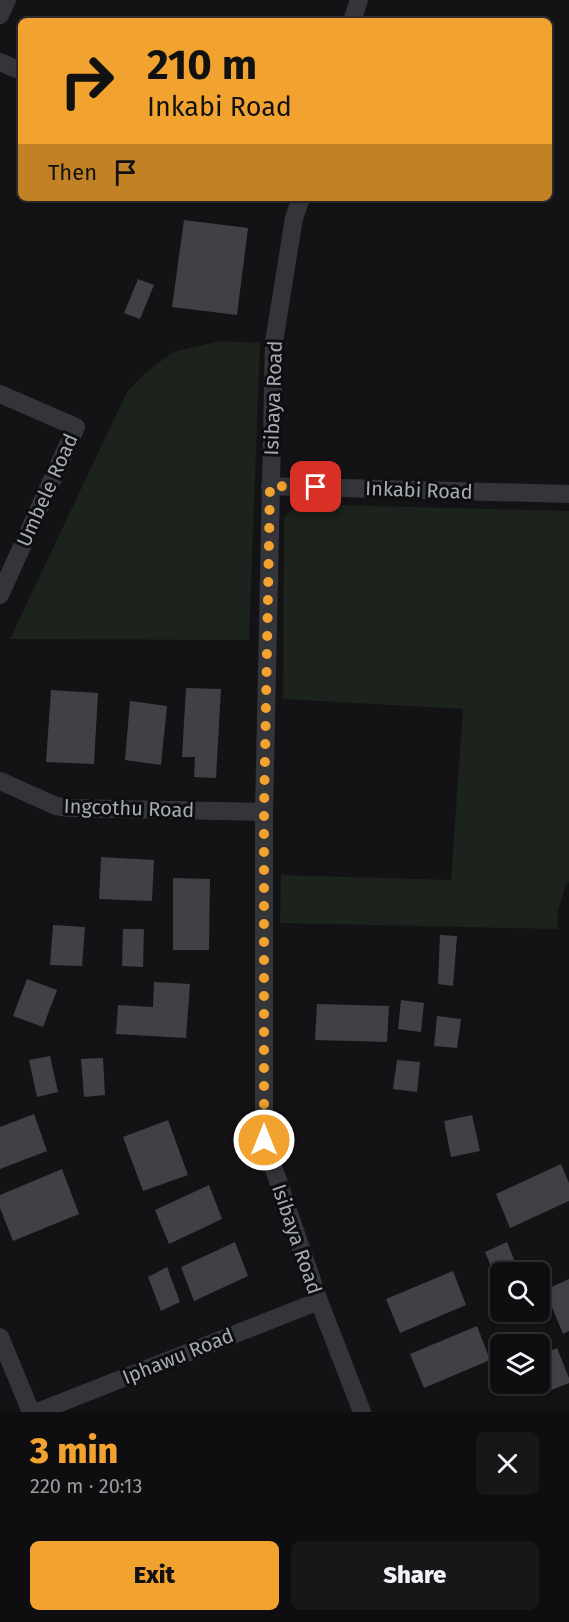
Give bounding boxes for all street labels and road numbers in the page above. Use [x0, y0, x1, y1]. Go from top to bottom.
street label: Isibaya Road [259, 340, 287, 456]
street label: Umbele Road [11, 430, 83, 550]
street label: Inkabi Road [365, 476, 473, 504]
street label: Ingcothu Road [63, 794, 195, 822]
street label: Isibaya Road [267, 1181, 327, 1297]
street label: Iphawu Road [119, 1323, 237, 1389]

